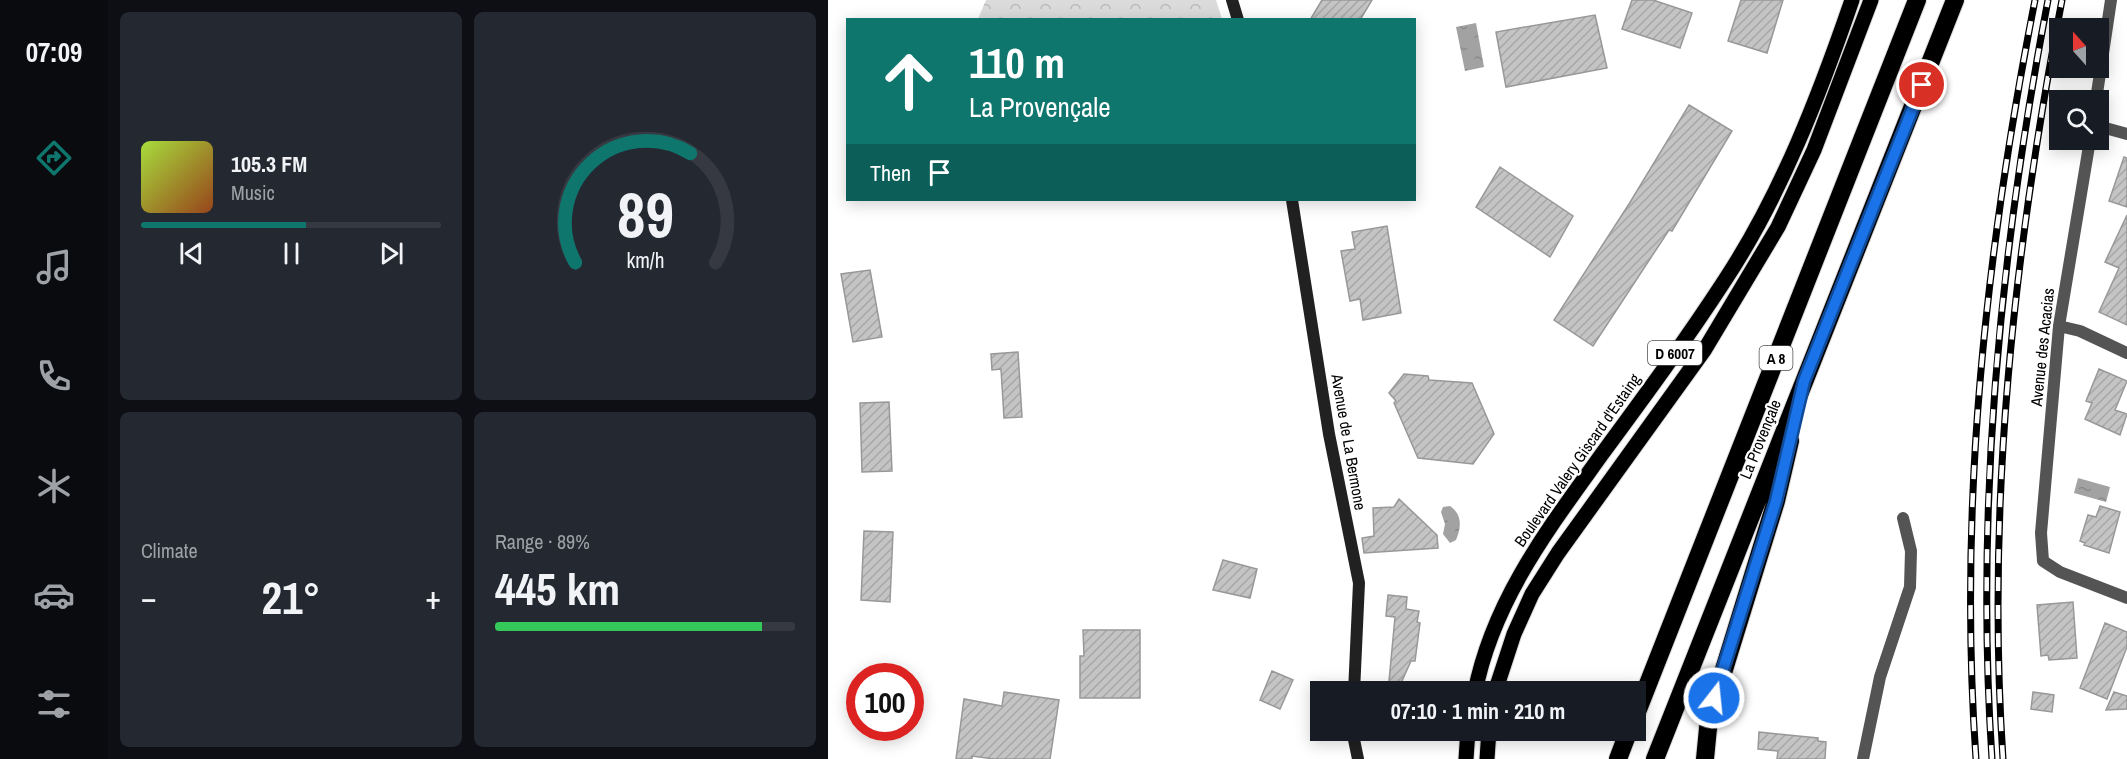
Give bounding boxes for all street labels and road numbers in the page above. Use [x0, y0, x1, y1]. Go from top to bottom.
street label: Avenue des Acacias [2025, 287, 2059, 408]
road number: D 6007 [1648, 341, 1702, 365]
road number: A 8 [1760, 346, 1792, 370]
street label: Boulevard Valery Giscard d'Estaing [1509, 369, 1646, 551]
street label: Avenue de La Bermone [1326, 371, 1372, 512]
street label: La Provençale [1734, 396, 1786, 482]

